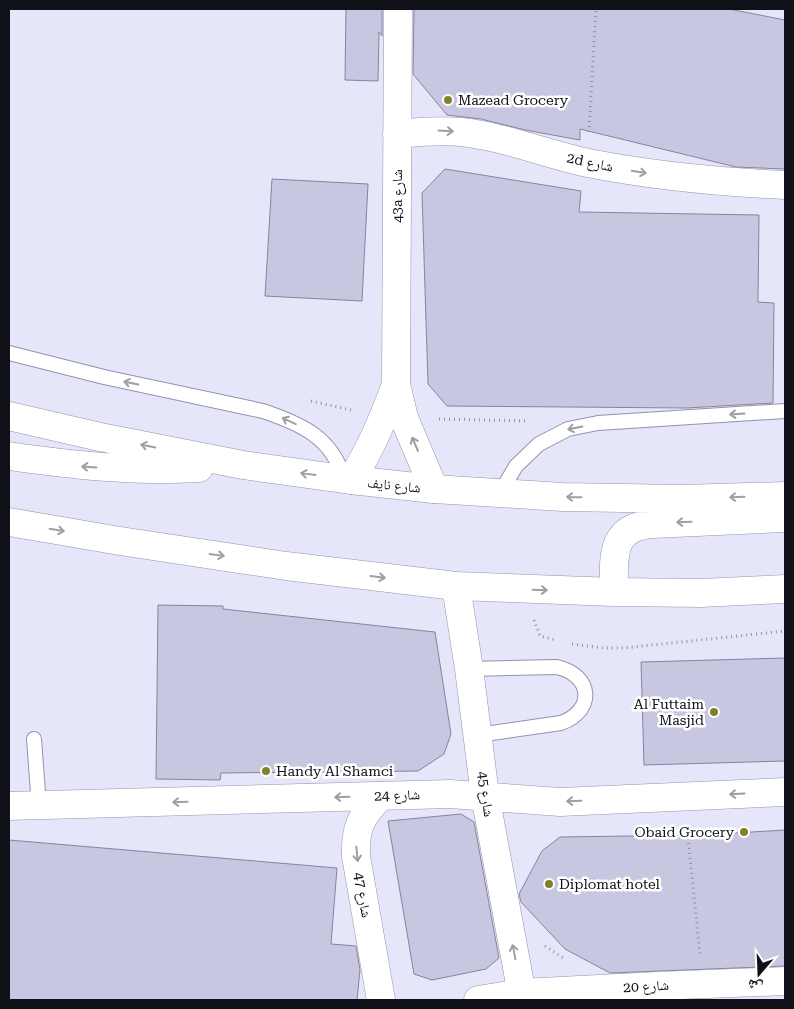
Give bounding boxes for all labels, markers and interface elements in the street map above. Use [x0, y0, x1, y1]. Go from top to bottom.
place label: Mazead Grocery [458, 92, 569, 108]
marker: Mazead Grocery [442, 94, 454, 106]
one-way arrow [437, 127, 453, 136]
street label: 2d شارع [565, 149, 615, 177]
one-way arrow [630, 167, 646, 177]
street label: 43a شارع [389, 169, 407, 223]
one-way arrow [124, 377, 140, 387]
one-way arrow [729, 410, 745, 419]
one-way arrow [282, 416, 297, 425]
one-way arrow [567, 424, 583, 433]
one-way arrow [409, 437, 419, 452]
one-way arrow [140, 441, 156, 451]
one-way arrow [81, 462, 97, 471]
one-way arrow [300, 469, 316, 479]
street label: شارع نايف [366, 474, 422, 498]
one-way arrow [566, 493, 582, 502]
one-way arrow [729, 493, 745, 502]
one-way arrow [676, 518, 692, 527]
one-way arrow [48, 526, 64, 536]
one-way arrow [209, 551, 225, 561]
one-way arrow [370, 572, 386, 582]
one-way arrow [532, 585, 548, 594]
place label: Al Futtaim Masjid [634, 696, 704, 728]
marker: Al Futtaim Masjid [708, 706, 720, 718]
place label: Handy Al Shamci [276, 763, 394, 779]
marker: Handy Al Shamci [260, 765, 272, 777]
street label: شارع 45 [473, 770, 497, 818]
street label: شارع 24 [374, 786, 420, 806]
one-way arrow [729, 790, 745, 799]
one-way arrow [334, 793, 350, 802]
one-way arrow [172, 797, 188, 806]
one-way arrow [566, 797, 582, 806]
place label: Obaid Grocery [634, 824, 735, 840]
marker: Obaid Grocery [738, 826, 750, 838]
one-way arrow [352, 846, 362, 862]
street label: شارع 47 [349, 871, 375, 919]
place label: Diplomat hotel [559, 876, 661, 892]
marker: Diplomat hotel [543, 878, 555, 890]
one-way arrow [509, 945, 518, 961]
north arrow [734, 949, 784, 999]
text: ش [745, 975, 765, 996]
street label: شارع 20 [623, 977, 669, 997]

